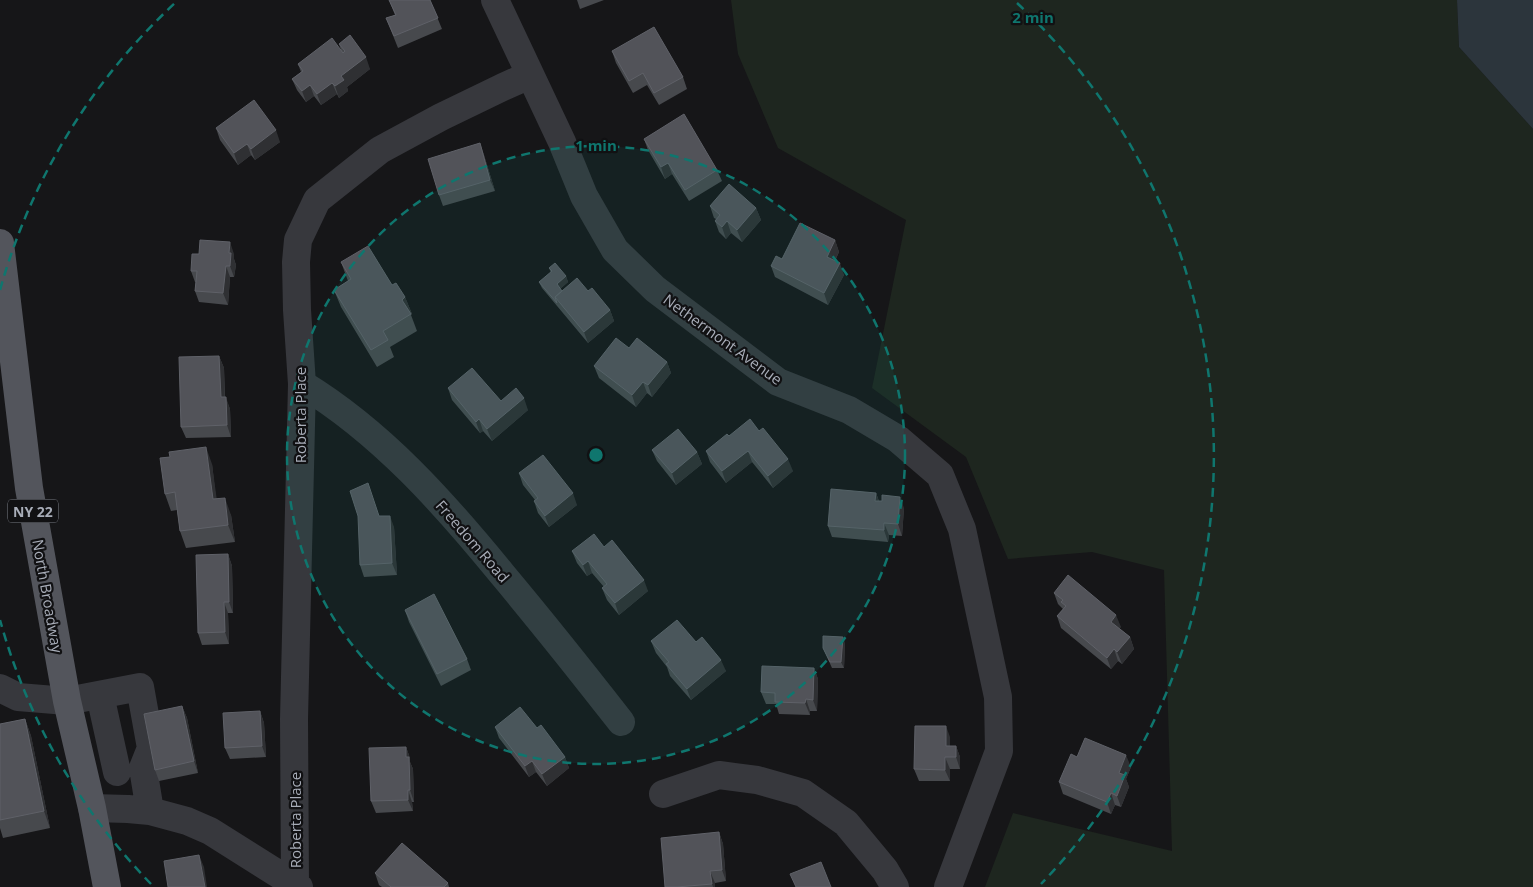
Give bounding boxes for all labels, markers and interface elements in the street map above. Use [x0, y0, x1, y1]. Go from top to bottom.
text: 2 min [1012, 7, 1054, 27]
text: 1 min [575, 135, 617, 155]
street label: Nethermont Avenue [660, 289, 786, 389]
street label: Roberta Place [290, 367, 310, 463]
centre of rings [587, 446, 605, 464]
street label: Freedom Road [432, 496, 514, 586]
road number: NY 22 [8, 500, 58, 522]
street label: North Broadway [28, 538, 68, 655]
street label: Roberta Place [285, 772, 305, 868]

